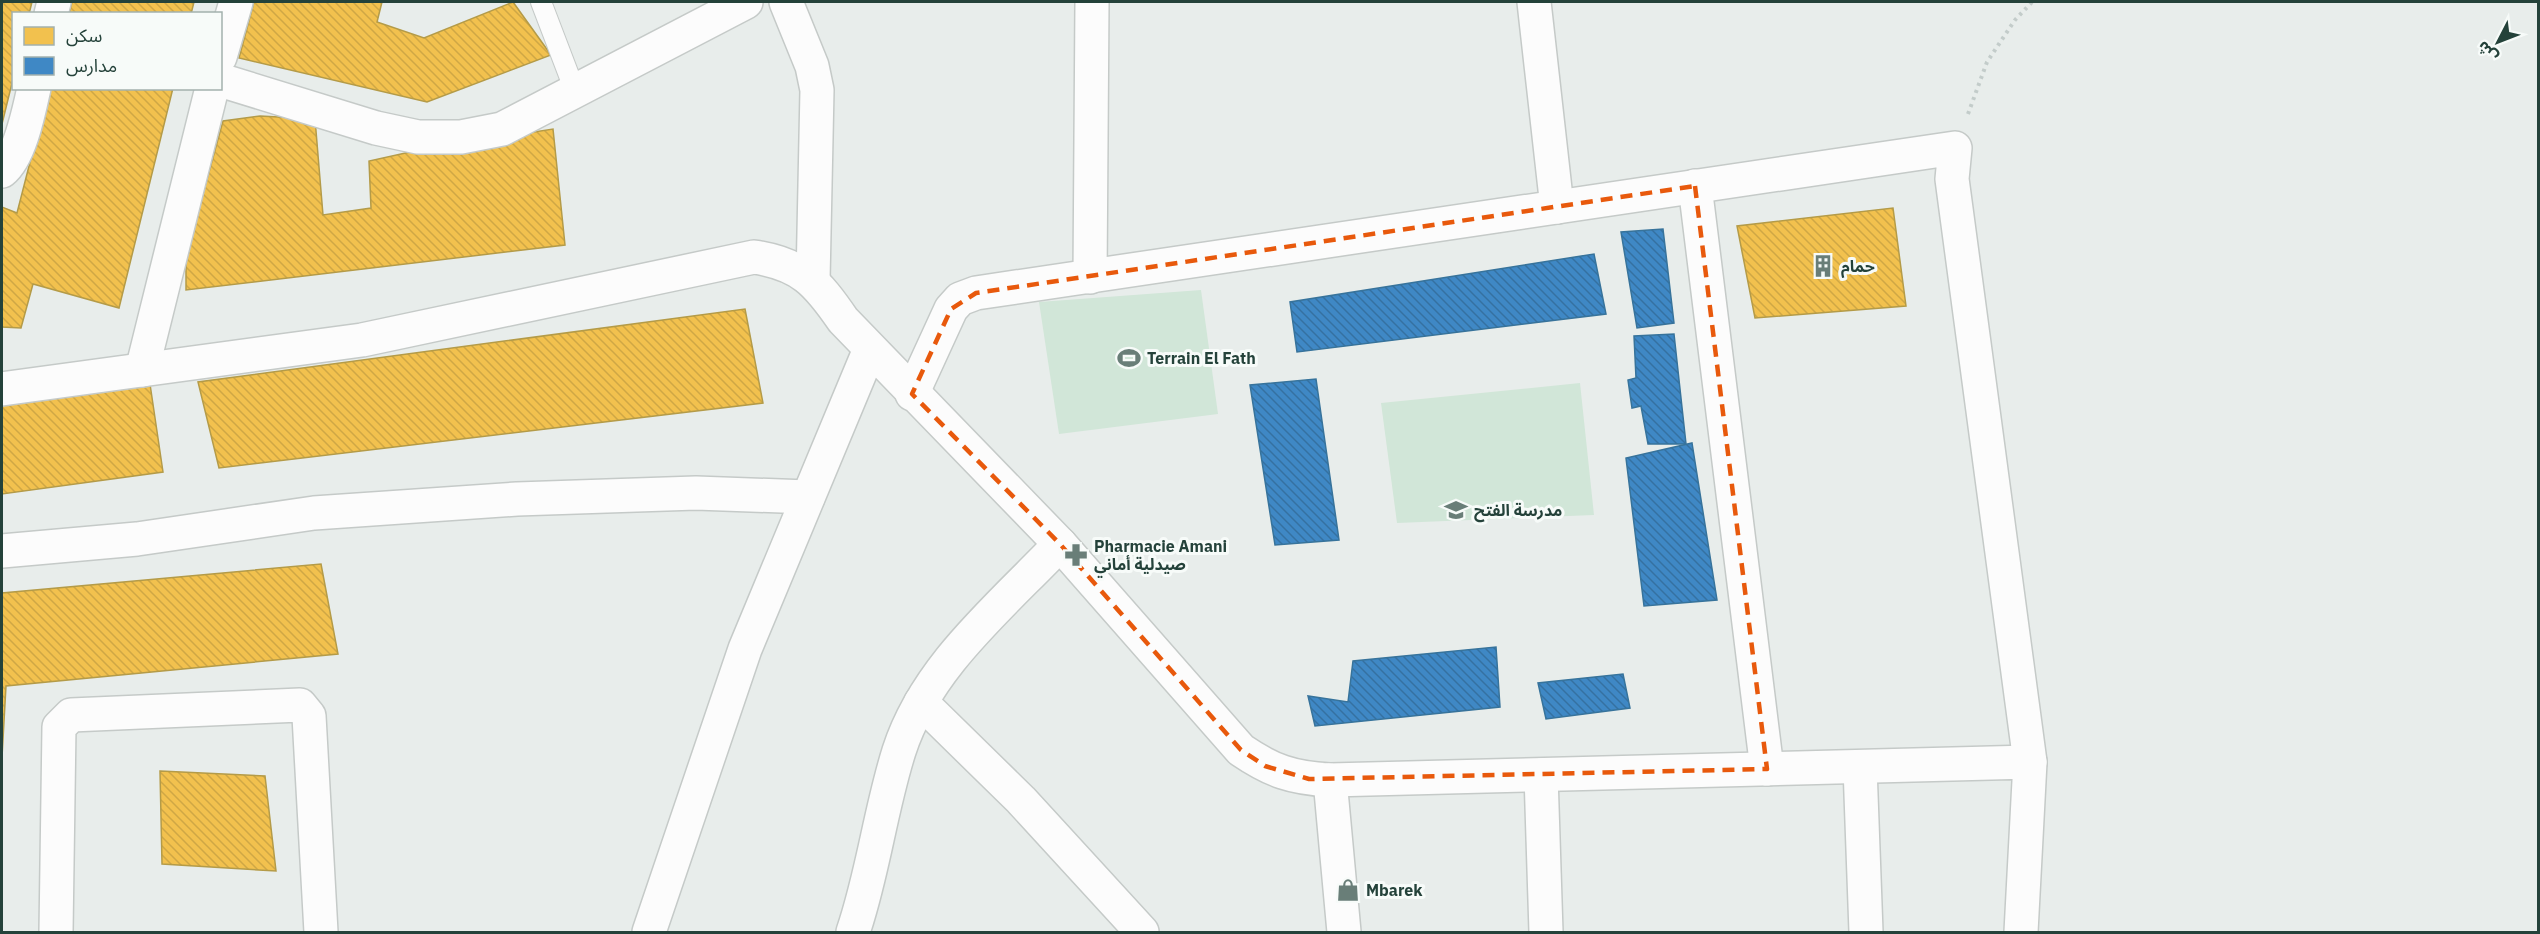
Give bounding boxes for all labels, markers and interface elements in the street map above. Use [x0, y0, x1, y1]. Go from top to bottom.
legend [12, 12, 222, 90]
north arrow [2468, 12, 2528, 72]
text: سكن [66, 24, 102, 47]
text: ش [2472, 37, 2502, 67]
text: مدارس [66, 54, 117, 77]
building icon: حمام [1810, 253, 1836, 279]
place label: حمام [1841, 256, 1875, 278]
sports icon: Terrain El Fath [1116, 345, 1142, 371]
place label: Terrain El Fath [1147, 348, 1256, 368]
school or university icon: مدرسة الفتح [1443, 497, 1469, 523]
place label: مدرسة الفتح [1474, 500, 1562, 523]
place label: Pharmacie Amani صيدلية أماني [1094, 536, 1227, 578]
pharmacy icon: Pharmacie Amani صيدلية أماني [1063, 542, 1089, 568]
shop icon: Mbarek [1335, 877, 1361, 903]
place label: Mbarek [1366, 880, 1423, 900]

